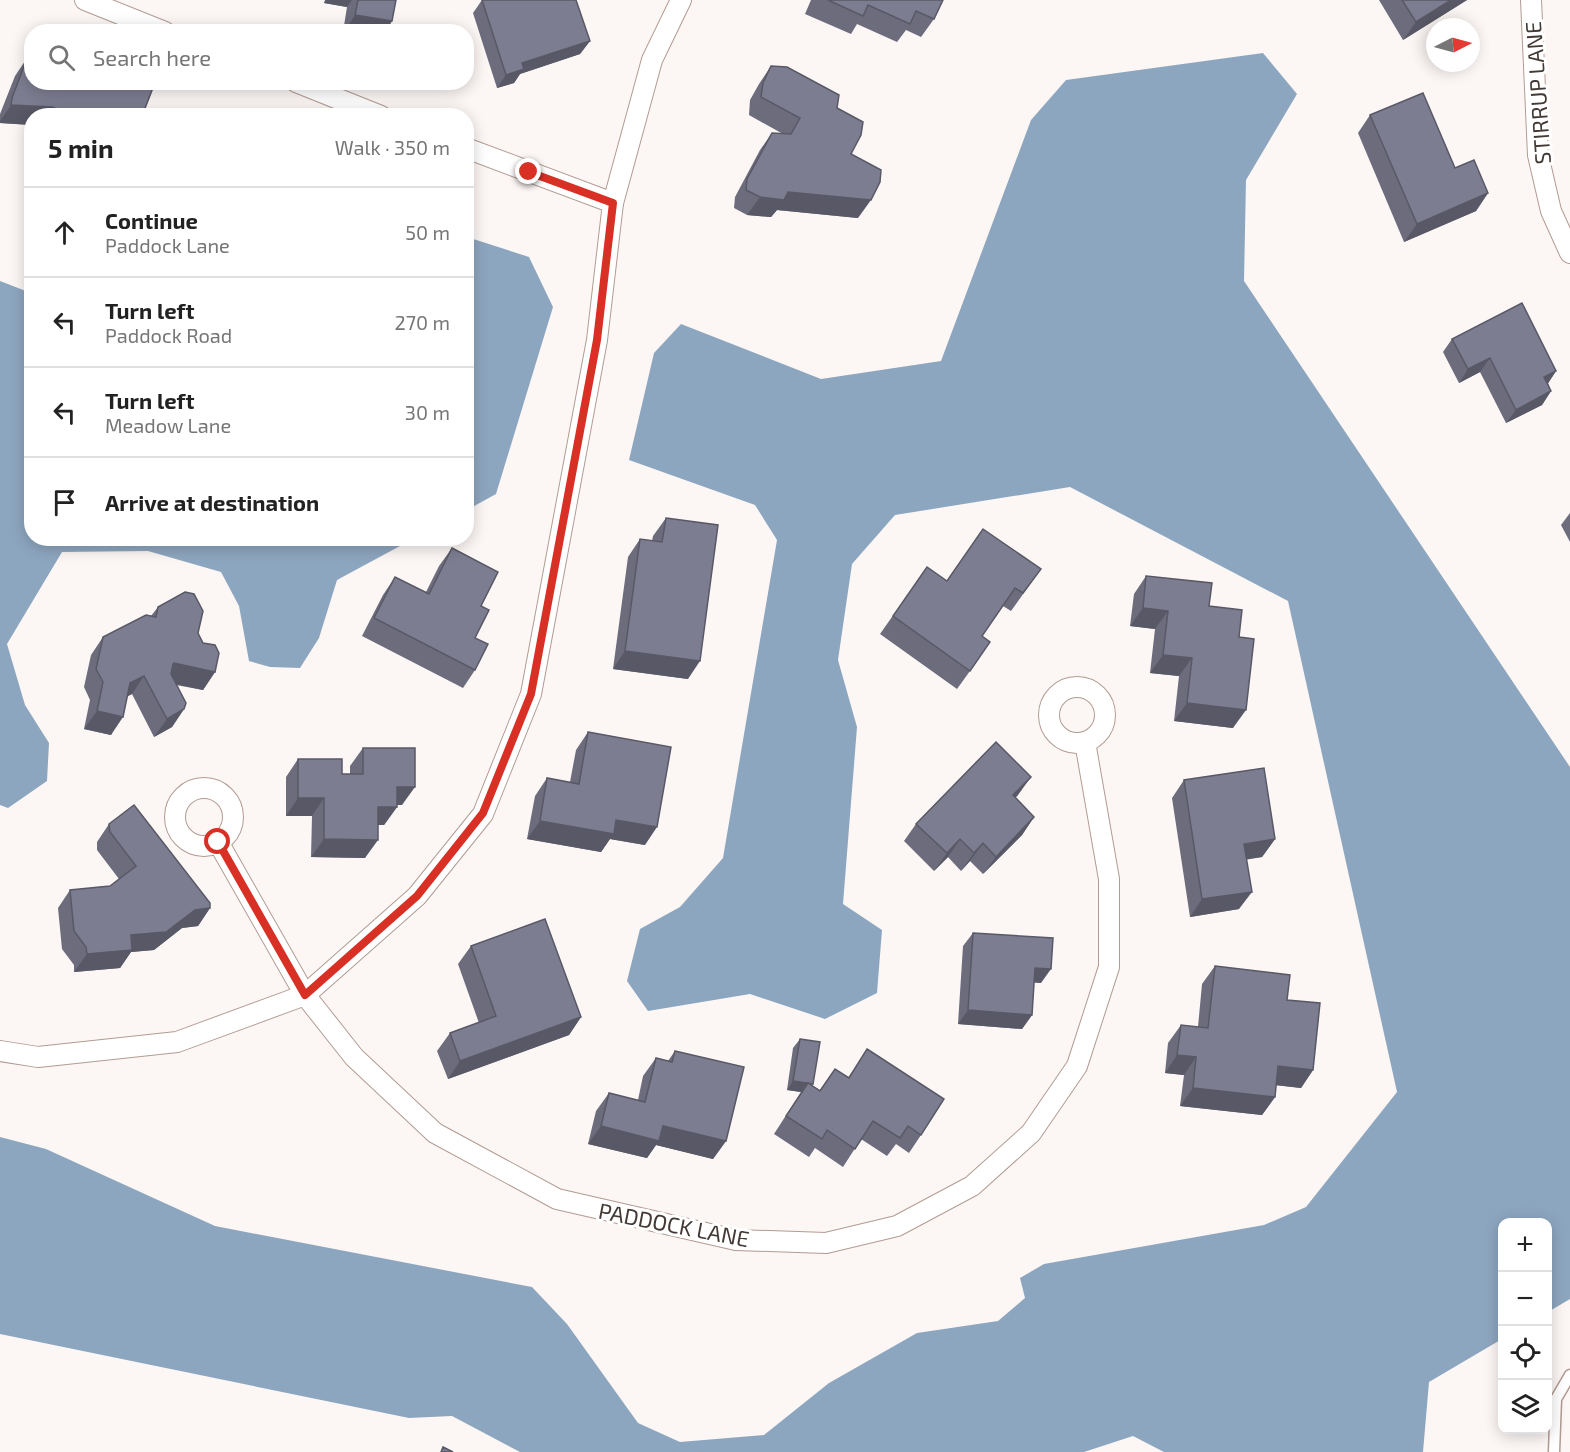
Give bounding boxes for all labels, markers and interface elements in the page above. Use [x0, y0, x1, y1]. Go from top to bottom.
north arrow [1426, 18, 1480, 72]
street label: STIRRUP LANE [1519, 21, 1555, 165]
search box [24, 24, 474, 90]
icon: search [45, 41, 78, 74]
text: Search here [93, 44, 211, 70]
text: 5 min [48, 132, 114, 163]
text: Walk · 350 m [335, 135, 450, 159]
route end [515, 158, 541, 184]
text: Continue [105, 207, 198, 233]
icon: ahead [48, 216, 81, 249]
text: 50 m [405, 220, 450, 244]
text: Paddock Lane [105, 233, 230, 257]
text: Turn left [105, 297, 194, 323]
icon: left [48, 306, 81, 339]
text: 270 m [394, 310, 450, 334]
text: Paddock Road [105, 323, 232, 347]
text: Turn left [105, 387, 194, 413]
icon: left [48, 396, 81, 429]
text: 30 m [405, 400, 450, 424]
text: Meadow Lane [105, 413, 231, 437]
icon: arrive [48, 486, 81, 519]
text: Arrive at destination [105, 489, 319, 515]
route start [204, 828, 230, 854]
street label: PADDOCK LANE [596, 1197, 752, 1251]
map controls [1498, 1218, 1552, 1434]
button: + [1498, 1218, 1552, 1272]
button: − [1498, 1272, 1552, 1326]
button: locate [1498, 1326, 1552, 1380]
button: layers [1498, 1380, 1552, 1434]

